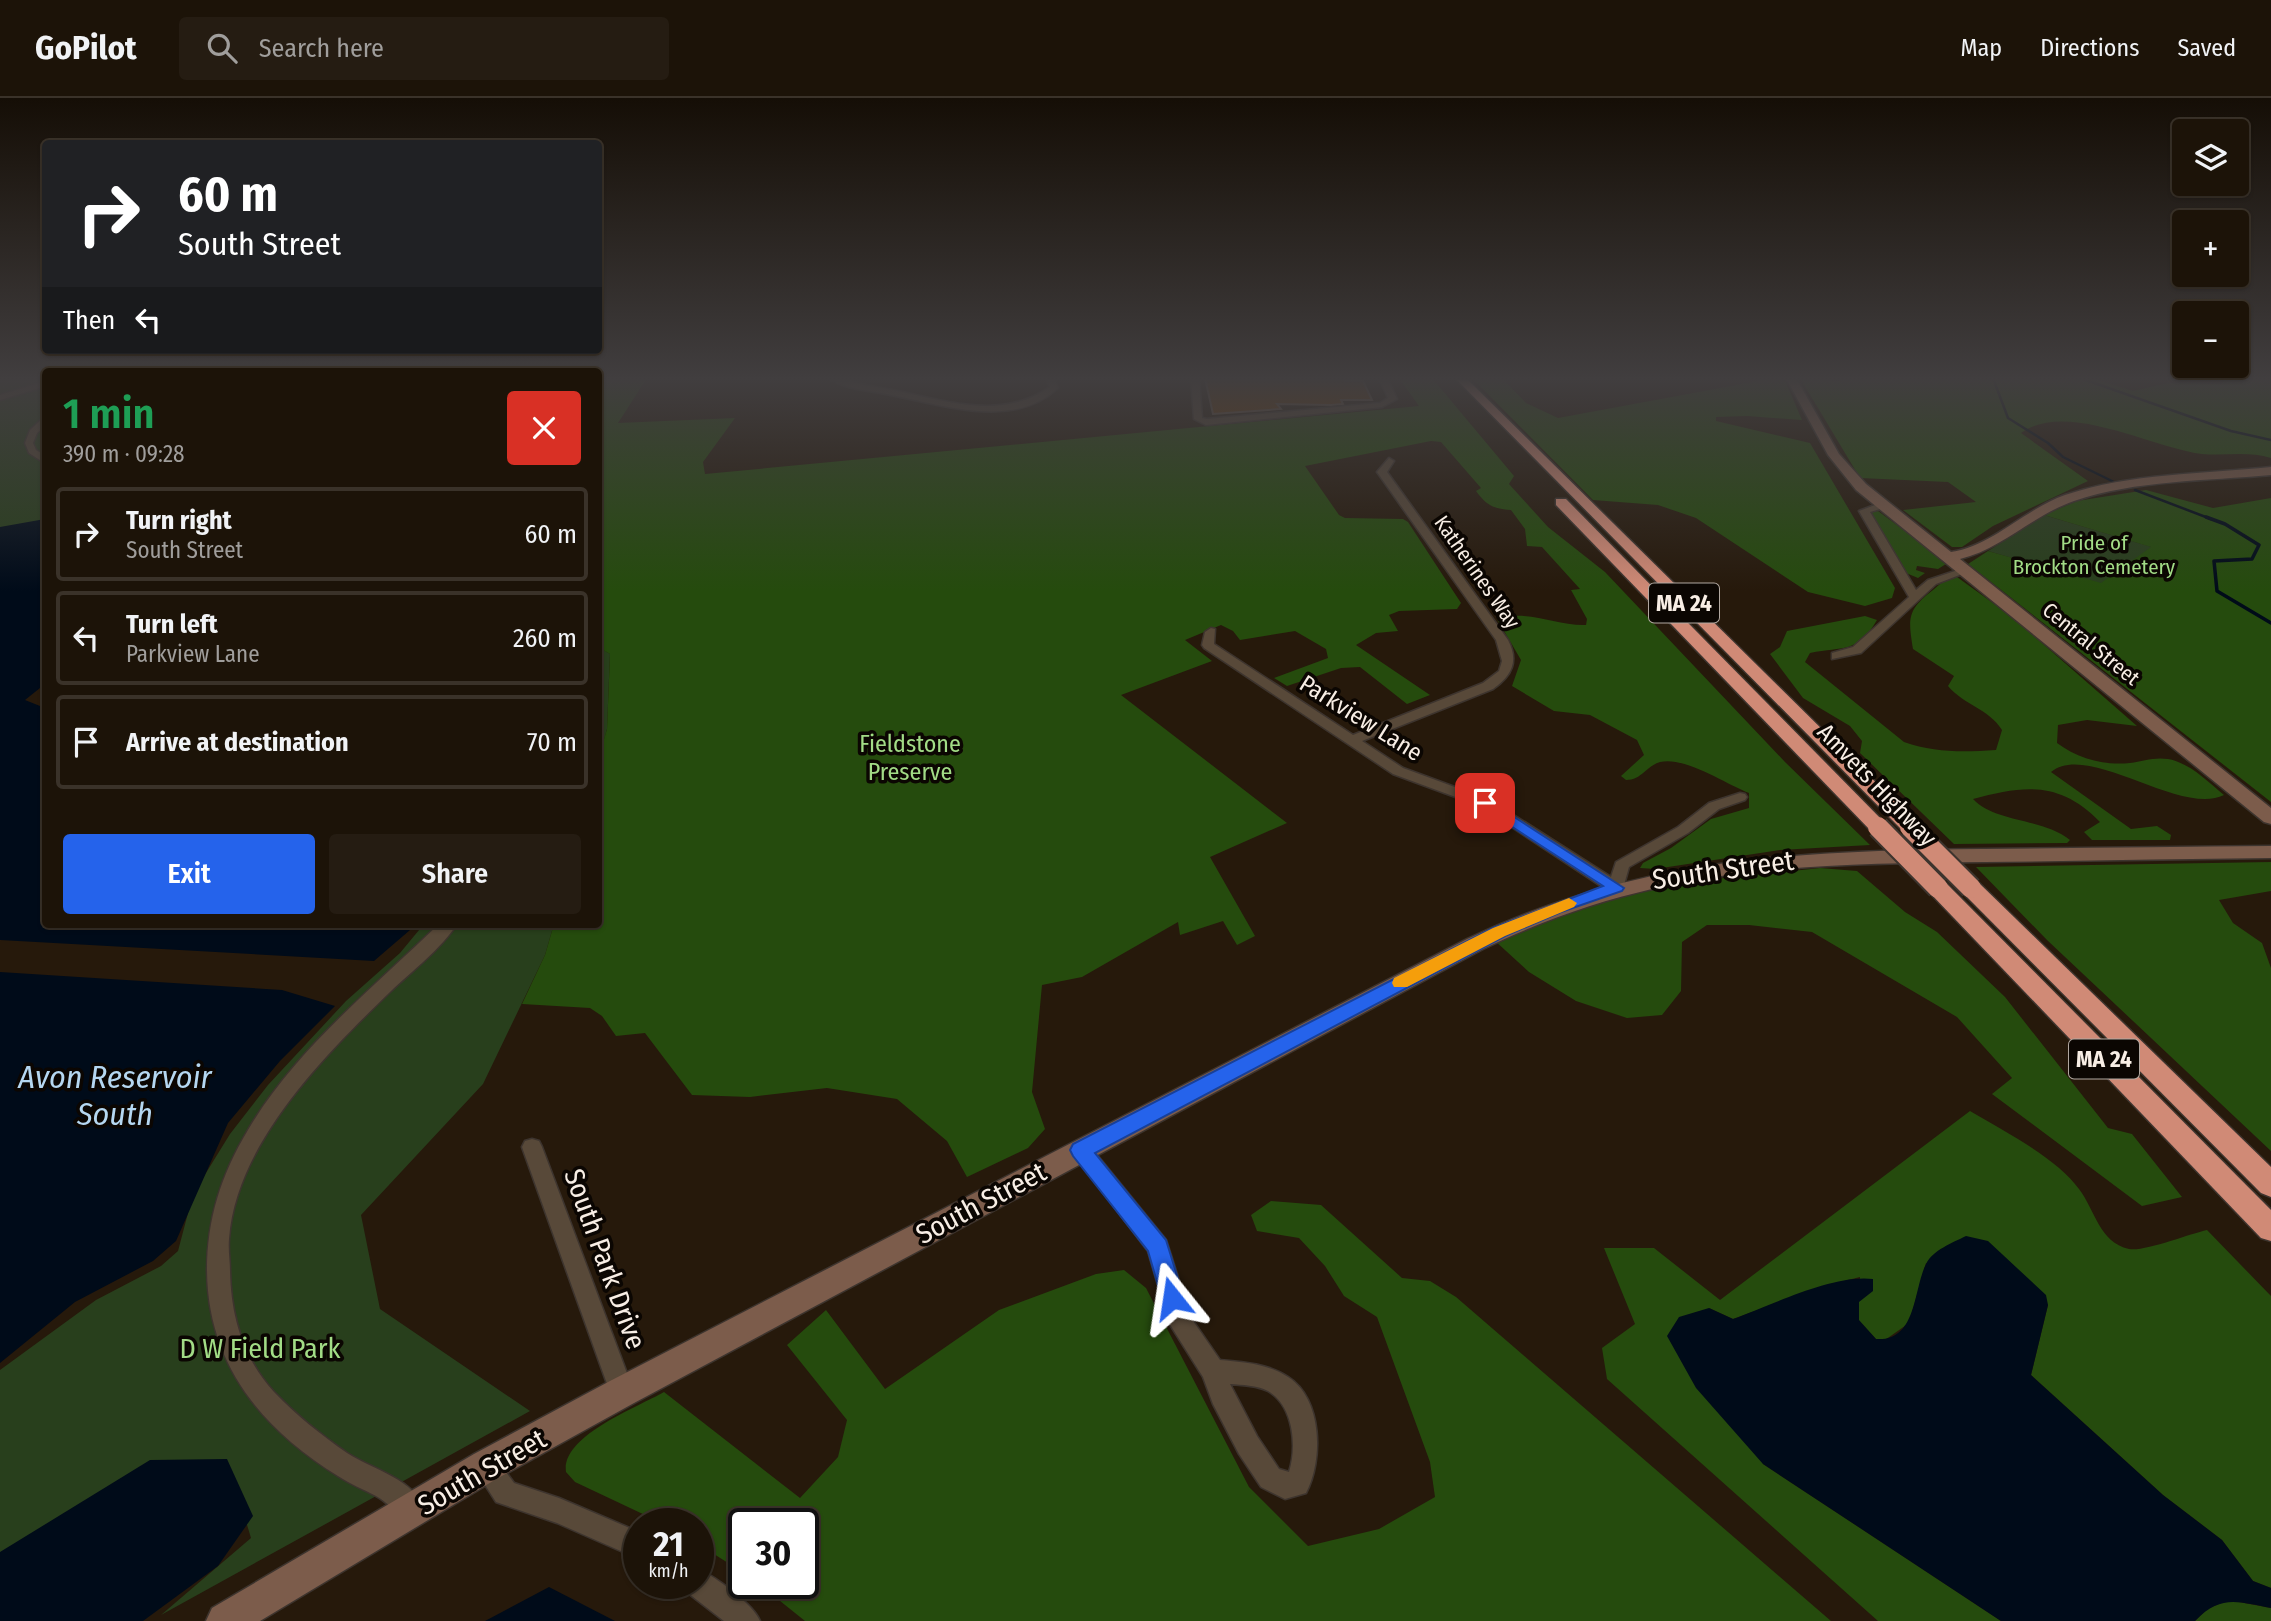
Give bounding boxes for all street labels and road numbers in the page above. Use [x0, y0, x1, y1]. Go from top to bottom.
street label: Katherines Way [1429, 510, 1526, 634]
road number: MA 24 [1649, 583, 1719, 622]
street label: Central Street [2037, 597, 2145, 691]
street label: Parkview Lane [1295, 669, 1427, 767]
street label: Amvets Highway [1812, 718, 1943, 852]
street label: South Street [1650, 844, 1797, 896]
road number: MA 24 [2069, 1040, 2139, 1078]
street label: South Street [910, 1155, 1052, 1251]
street label: South Park Drive [557, 1164, 653, 1354]
street label: South Street [412, 1422, 553, 1522]

